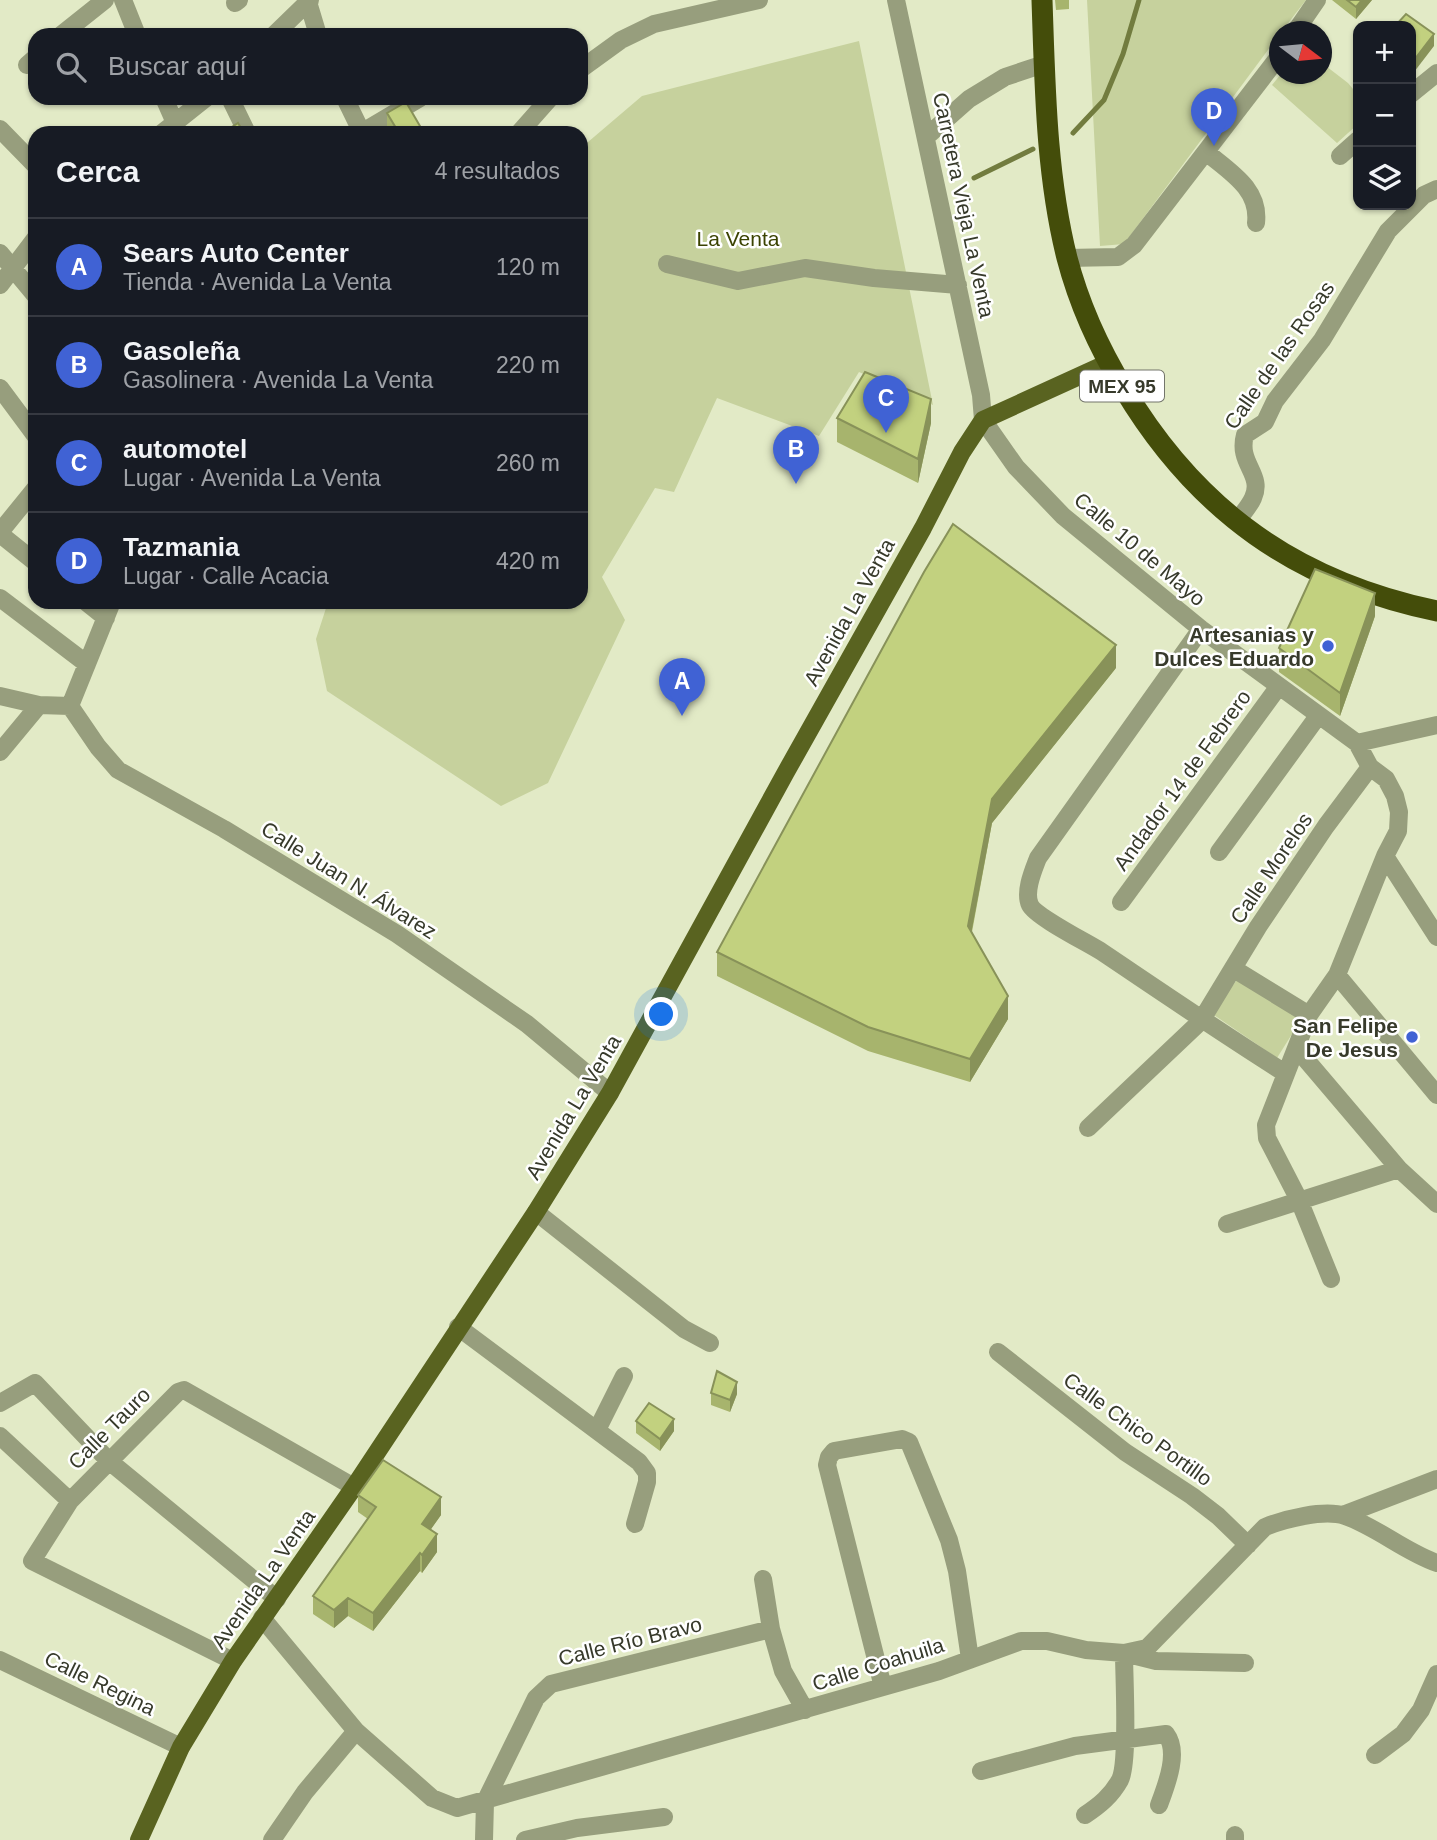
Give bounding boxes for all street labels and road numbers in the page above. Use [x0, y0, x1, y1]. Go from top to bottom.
street label: Carretera Vieja La Venta [929, 90, 999, 320]
street label: Calle de las Rosas [1219, 277, 1339, 433]
road number: MEX 95 [1080, 370, 1164, 402]
street label: Calle 10 de Mayo [1070, 488, 1210, 610]
street label: Avenida La Venta [799, 534, 899, 689]
street label: Andador 14 de Febrero [1109, 685, 1255, 875]
street label: Calle Morelos [1226, 808, 1316, 928]
street label: Calle Juan N. Álvarez [257, 817, 441, 943]
street label: Avenida La Venta [521, 1030, 625, 1183]
street label: Calle Chico Portillo [1059, 1368, 1217, 1490]
street label: Calle Tauro [63, 1382, 155, 1474]
street label: Avenida La Venta [206, 1505, 320, 1653]
street label: Calle Río Bravo [556, 1612, 704, 1670]
street label: Calle Coahuila [809, 1633, 947, 1695]
street label: Calle Regina [41, 1646, 159, 1720]

